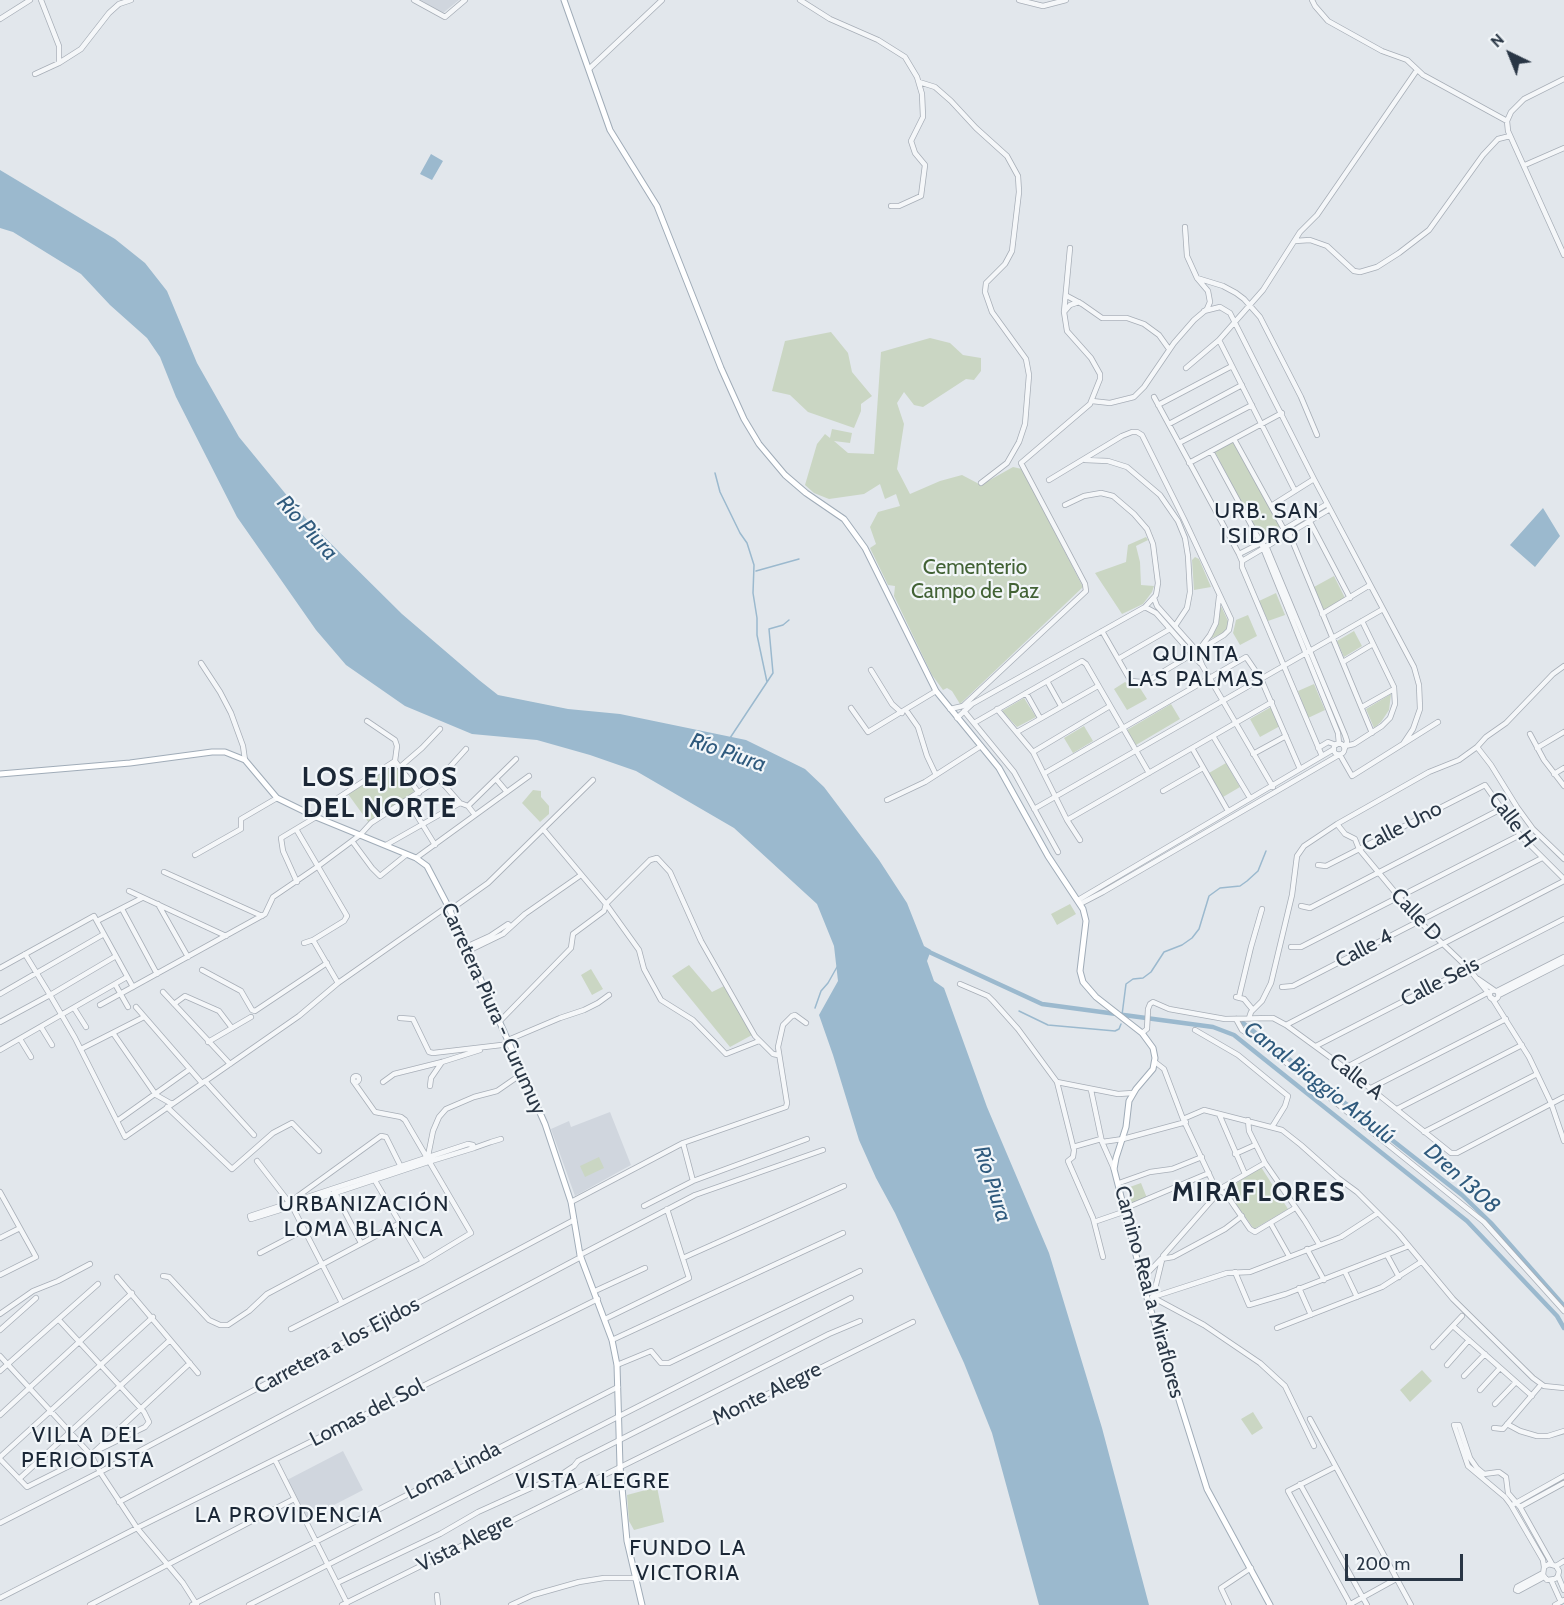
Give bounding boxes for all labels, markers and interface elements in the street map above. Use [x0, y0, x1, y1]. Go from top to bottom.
north arrow [1480, 24, 1540, 84]
text: N [1487, 30, 1508, 51]
water label: Río Piura [271, 490, 343, 566]
district label: URB. SAN ISIDRO I [1214, 499, 1320, 550]
park label: Cementerio Campo de Paz [911, 555, 1039, 605]
district label: QUINTA LAS PALMAS [1127, 642, 1265, 694]
water label: Río Piura [687, 728, 769, 778]
district label: LOS EJIDOS DEL NORTE [302, 762, 458, 825]
street label: Calle H [1483, 787, 1541, 853]
street label: Calle Uno [1358, 796, 1446, 858]
street label: Calle D [1385, 883, 1447, 947]
street label: Carretera Piura - Curumuy [435, 899, 551, 1119]
street label: Calle 4 [1331, 924, 1397, 974]
street label: Calle Seis [1397, 952, 1483, 1012]
water label: Canal Biaggio Arbulú [1238, 1016, 1400, 1150]
street label: Calle A [1324, 1048, 1388, 1106]
water label: Dren 1308 [1419, 1138, 1505, 1220]
water label: Río Piura [967, 1143, 1017, 1225]
district label: MIRAFLORES [1172, 1177, 1346, 1209]
street label: Camino Real a Miraflores [1109, 1183, 1189, 1401]
district label: URBANIZACIÓN LOMA BLANCA [278, 1192, 450, 1244]
street label: Carretera a los Ejidos [250, 1292, 424, 1400]
street label: Monte Alegre [708, 1357, 826, 1431]
street label: Lomas del Sol [306, 1373, 428, 1453]
district label: VILLA DEL PERIODISTA [21, 1423, 155, 1474]
street label: Loma Linda [401, 1436, 505, 1506]
district label: VISTA ALEGRE [515, 1469, 671, 1495]
district label: LA PROVIDENCIA [195, 1503, 383, 1529]
street label: Vista Alegre [413, 1508, 517, 1578]
district label: FUNDO LA VICTORIA [629, 1536, 747, 1588]
scale bar [1348, 1542, 1466, 1580]
text: 200 m [1356, 1553, 1410, 1575]

